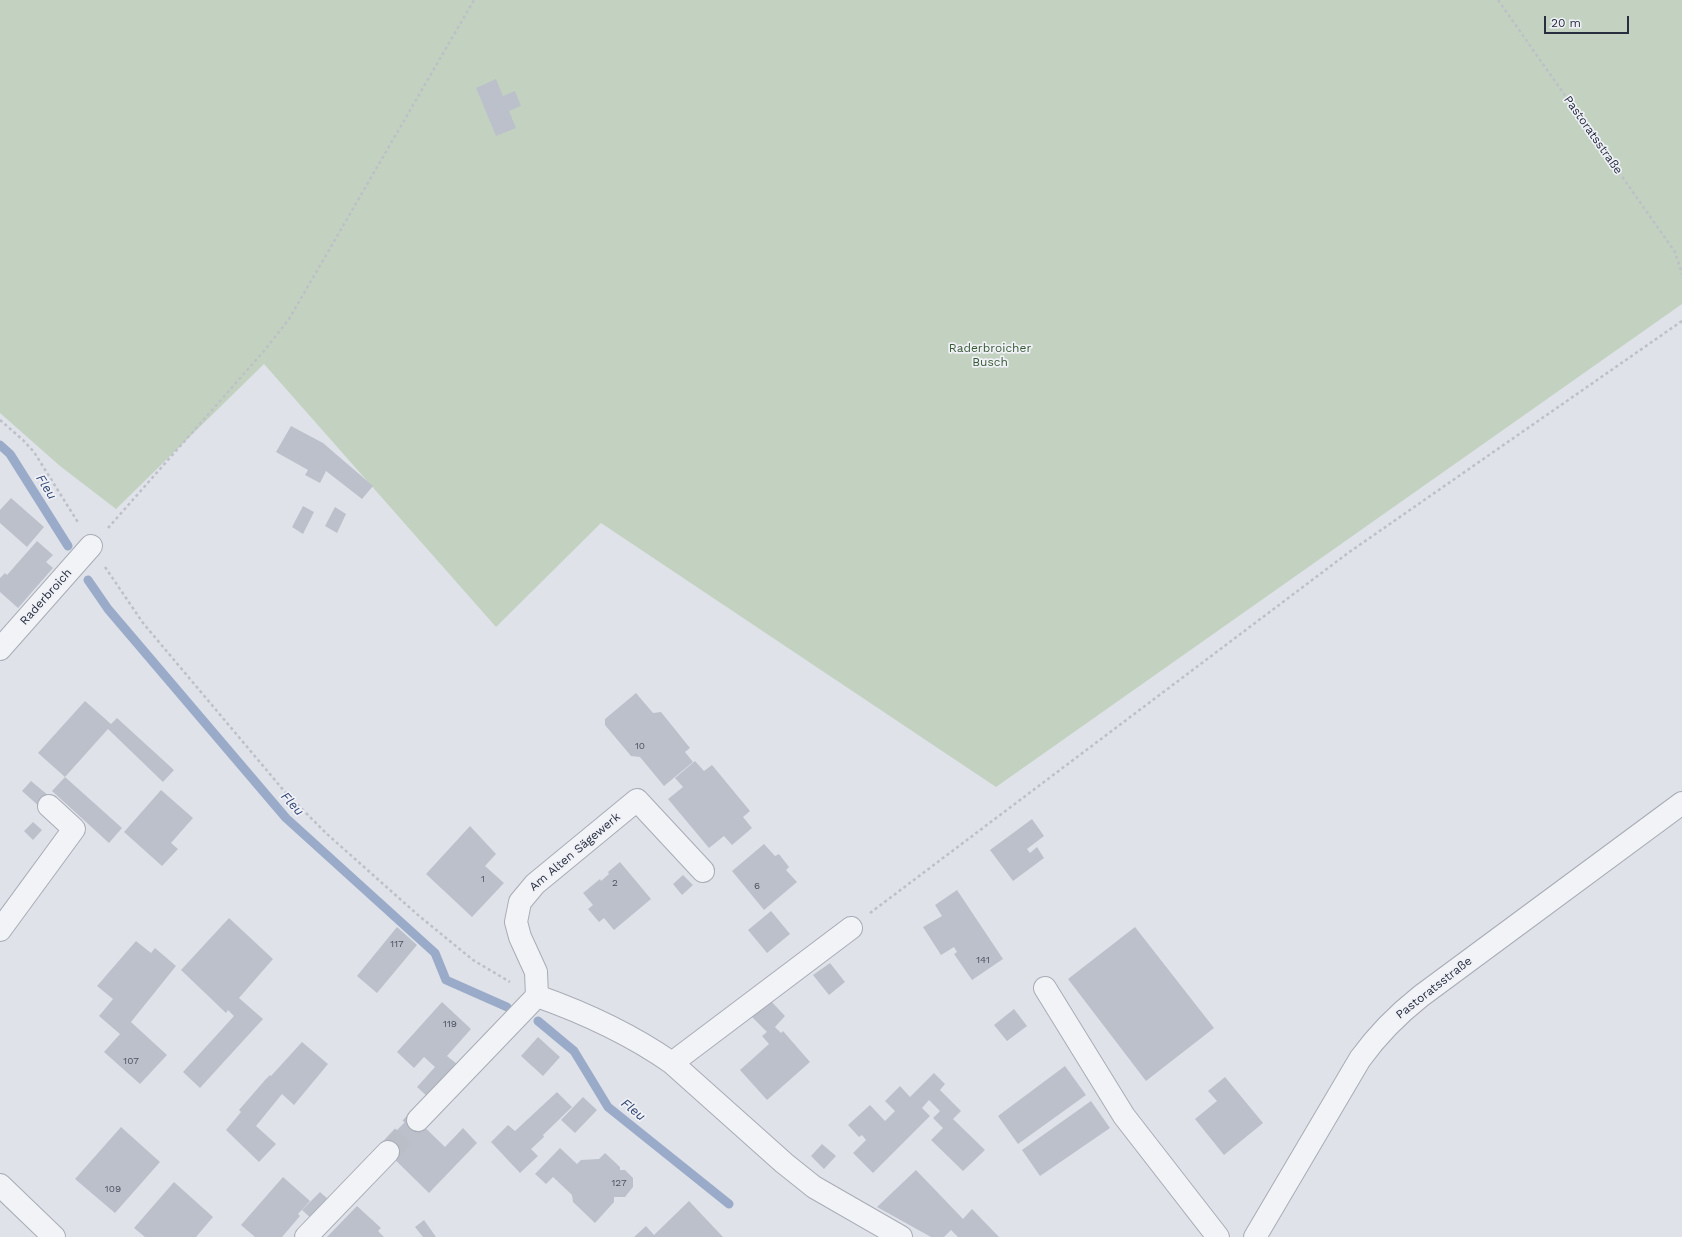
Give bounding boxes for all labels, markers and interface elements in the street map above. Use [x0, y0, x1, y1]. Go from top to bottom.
scale bar [1546, 8, 1631, 34]
text: 20 m [1551, 16, 1581, 30]
street label: Pastoratsstraße [1561, 93, 1625, 177]
park label: Raderbroicher Busch [949, 341, 1031, 369]
water label: Fleu [32, 472, 60, 502]
street label: Raderbroich [17, 566, 75, 628]
house number: 10 [635, 740, 645, 752]
water label: Fleu [277, 789, 307, 819]
street label: Am Alten Sägewerk [527, 810, 623, 894]
house number: 1 [481, 873, 485, 885]
house number: 2 [612, 877, 618, 889]
house number: 6 [754, 880, 760, 892]
house number: 117 [390, 938, 404, 950]
house number: 141 [976, 954, 990, 966]
street label: Pastoratsstraße [1393, 954, 1475, 1022]
house number: 119 [443, 1018, 457, 1030]
house number: 107 [123, 1055, 139, 1067]
water label: Fleu [618, 1096, 648, 1124]
house number: 127 [611, 1177, 627, 1189]
house number: 109 [105, 1183, 121, 1195]

